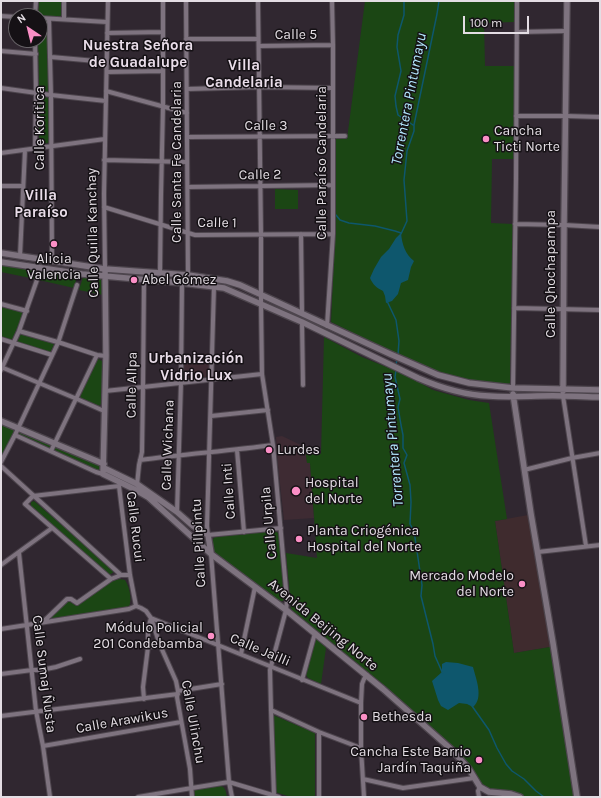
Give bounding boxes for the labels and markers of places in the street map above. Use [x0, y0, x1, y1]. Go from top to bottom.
place label: Cancha Ticti Norte [494, 123, 560, 156]
marker: Cancha Ticti Norte [481, 134, 491, 144]
marker: Alicia Valencia [49, 239, 59, 249]
place label: Alicia Valencia [27, 251, 81, 284]
place label: Abel Gómez [142, 272, 216, 288]
marker: Abel Gómez [129, 275, 139, 285]
place label: Lurdes [277, 442, 320, 458]
marker: Lurdes [264, 445, 274, 455]
place label: Hospital del Norte [305, 475, 362, 508]
marker: Hospital del Norte [290, 485, 302, 497]
place label: Planta Criogénica Hospital del Norte [307, 523, 421, 556]
marker: Planta Criogénica Hospital del Norte [294, 534, 304, 544]
place label: Mercado Modelo del Norte [409, 568, 514, 600]
marker: Mercado Modelo del Norte [517, 579, 527, 589]
place label: Módulo Policial 201 Condebamba [93, 620, 203, 652]
marker: Módulo Policial 201 Condebamba [206, 631, 216, 641]
place label: Bethesda [372, 709, 432, 725]
marker: Bethesda [359, 712, 369, 722]
place label: Cancha Este Barrio Jardín Taquiña [350, 744, 471, 776]
marker: Cancha Este Barrio Jardín Taquiña [474, 755, 484, 765]

